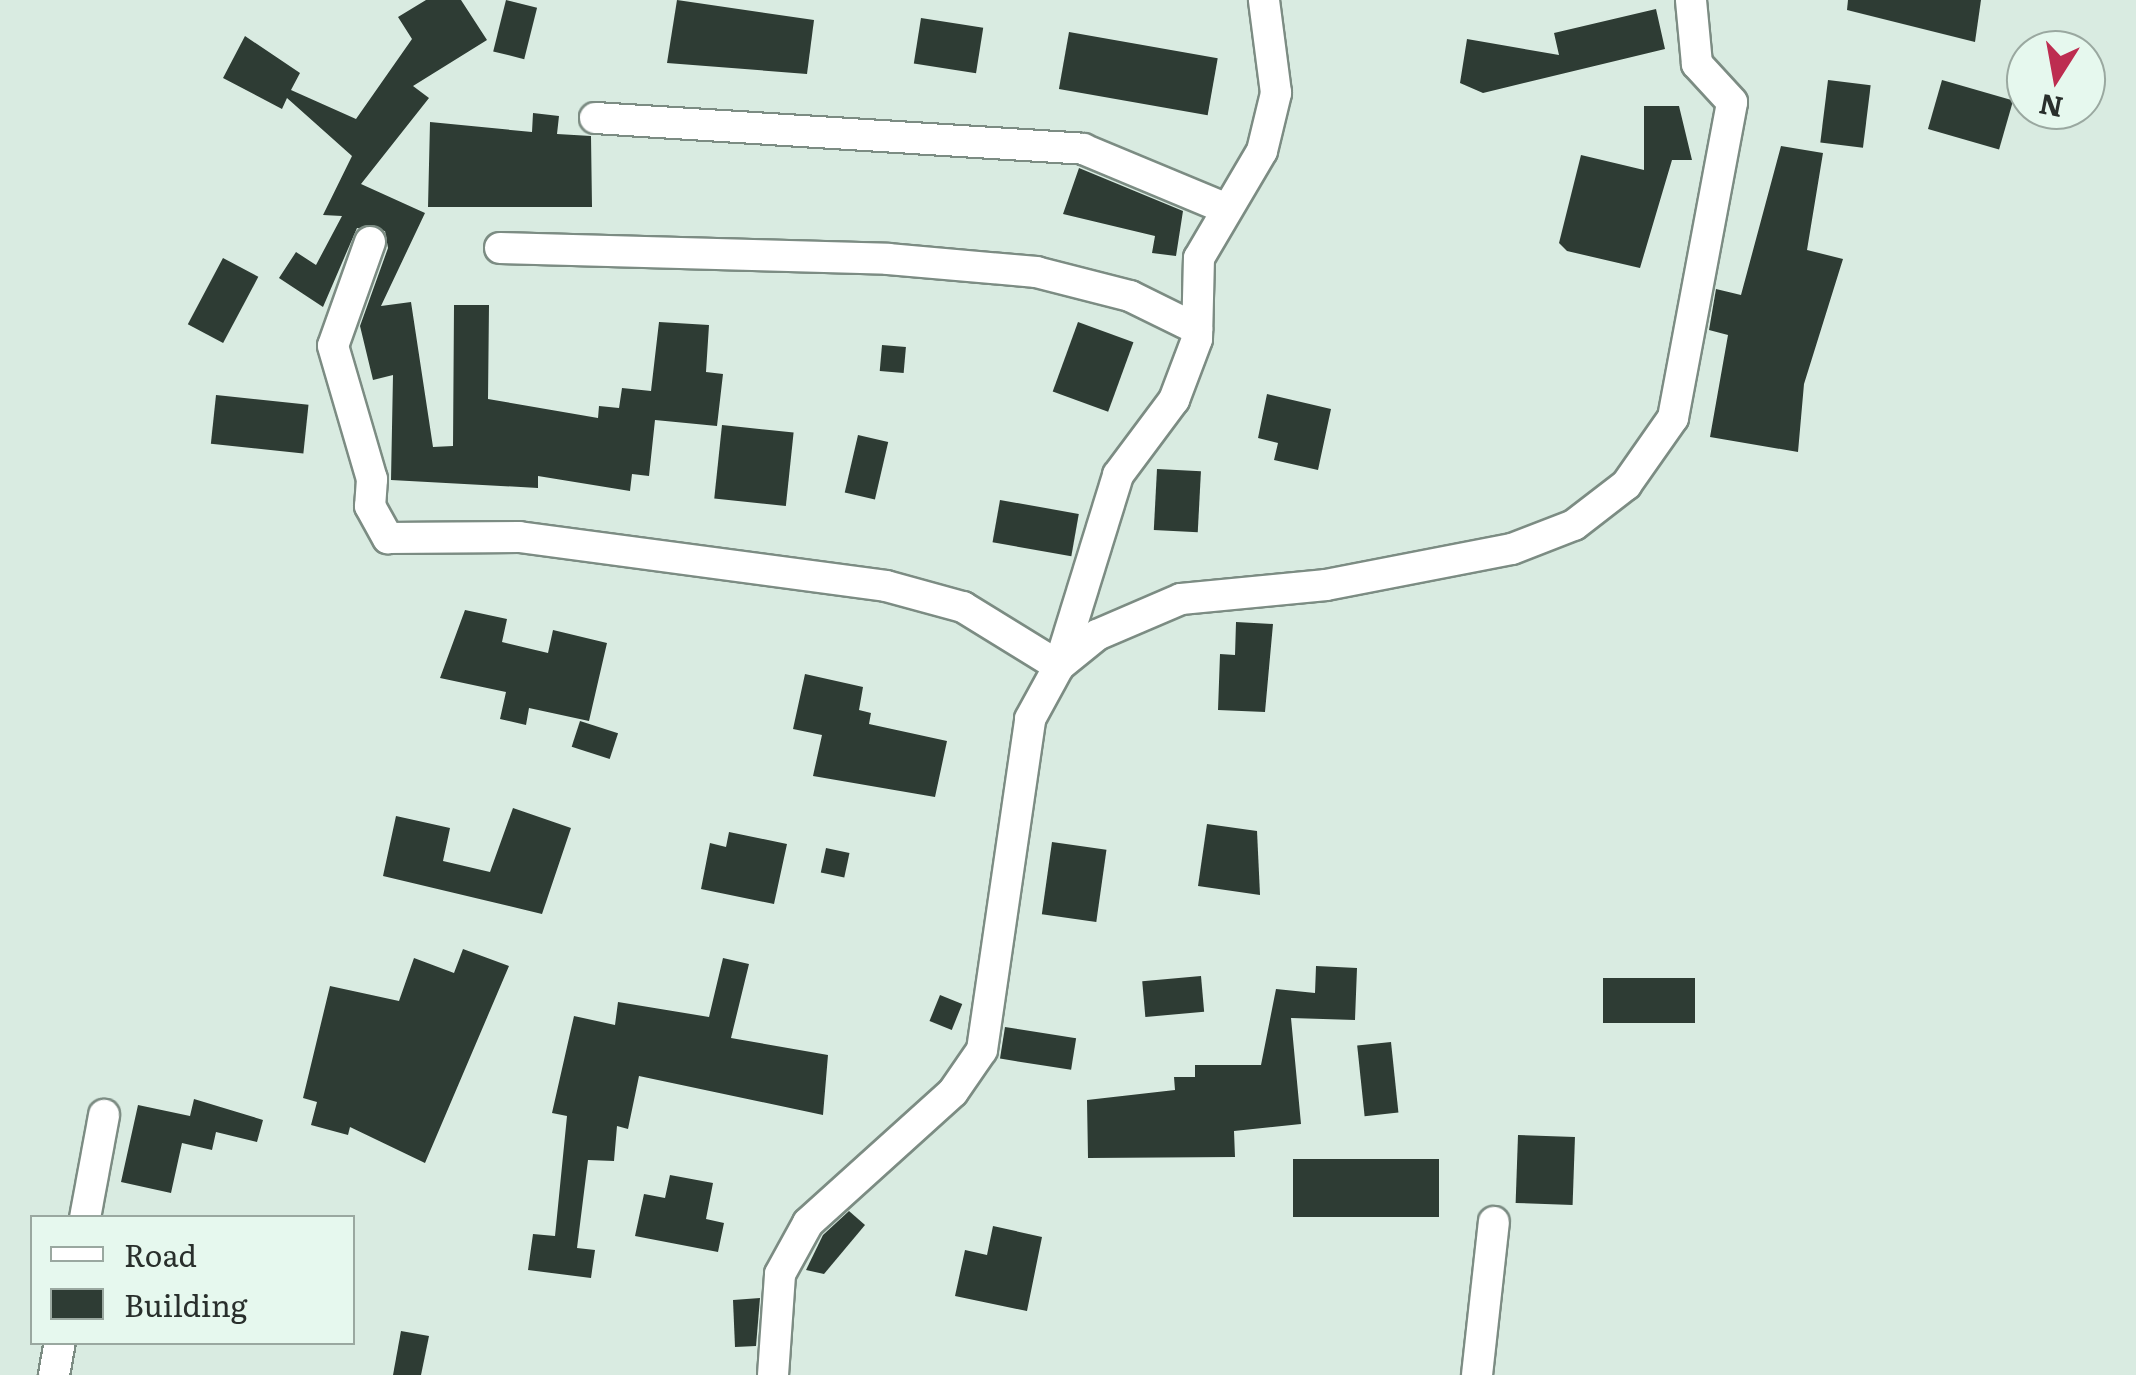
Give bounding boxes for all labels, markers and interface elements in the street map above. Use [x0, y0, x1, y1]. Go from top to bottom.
north arrow [2006, 30, 2106, 130]
text: N [2035, 85, 2066, 130]
legend [30, 1215, 355, 1345]
text: Road [124, 1232, 197, 1276]
text: Building [124, 1282, 248, 1326]

